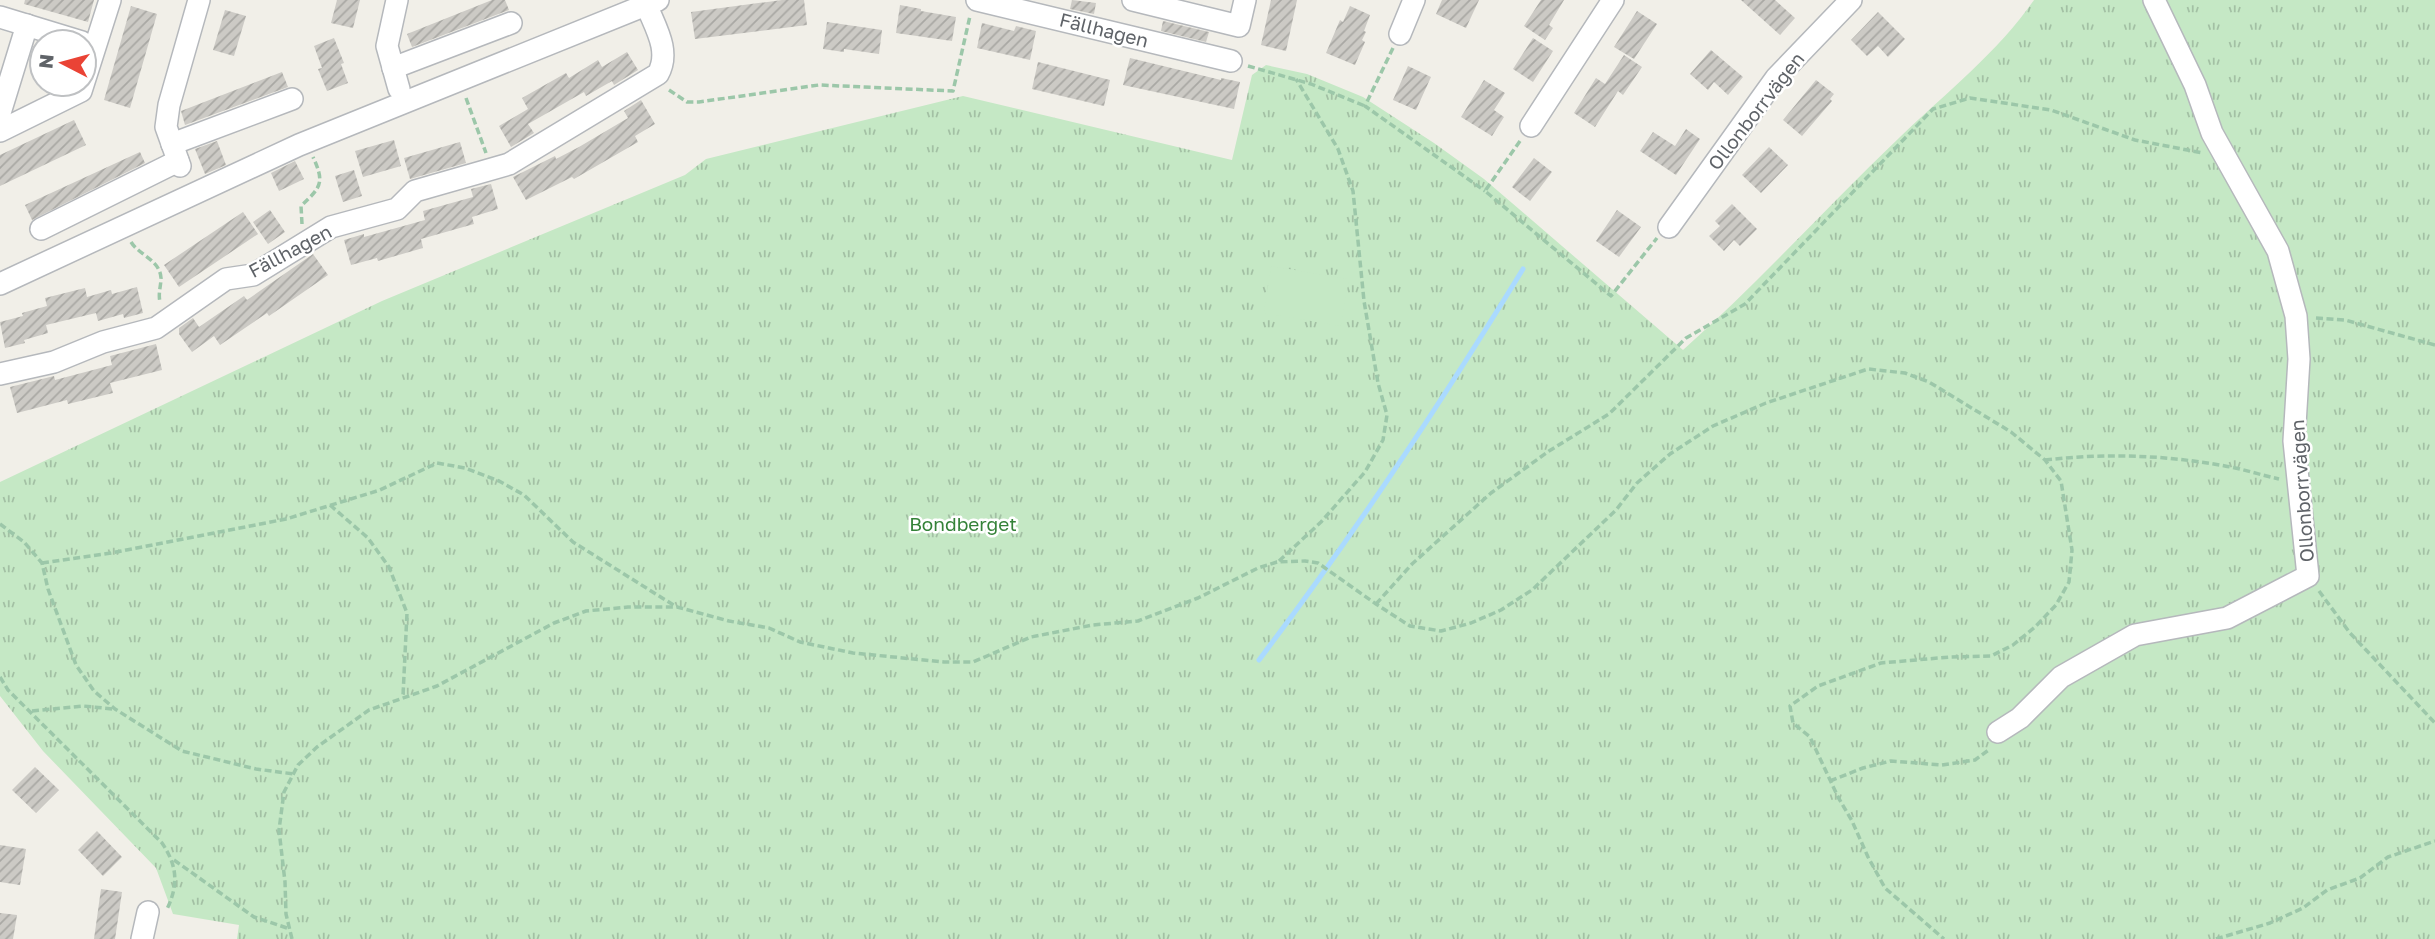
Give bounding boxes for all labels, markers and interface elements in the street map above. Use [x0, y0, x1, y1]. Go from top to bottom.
street label: Fällhagen [1057, 7, 1151, 52]
north arrow [28, 28, 98, 98]
street label: Ollonborrvägen [1703, 47, 1809, 174]
text: N [33, 53, 58, 70]
street label: Fällhagen [244, 219, 335, 282]
street label: Ollonborrvägen [2285, 419, 2318, 563]
park label: Bondberget [909, 512, 1017, 535]

